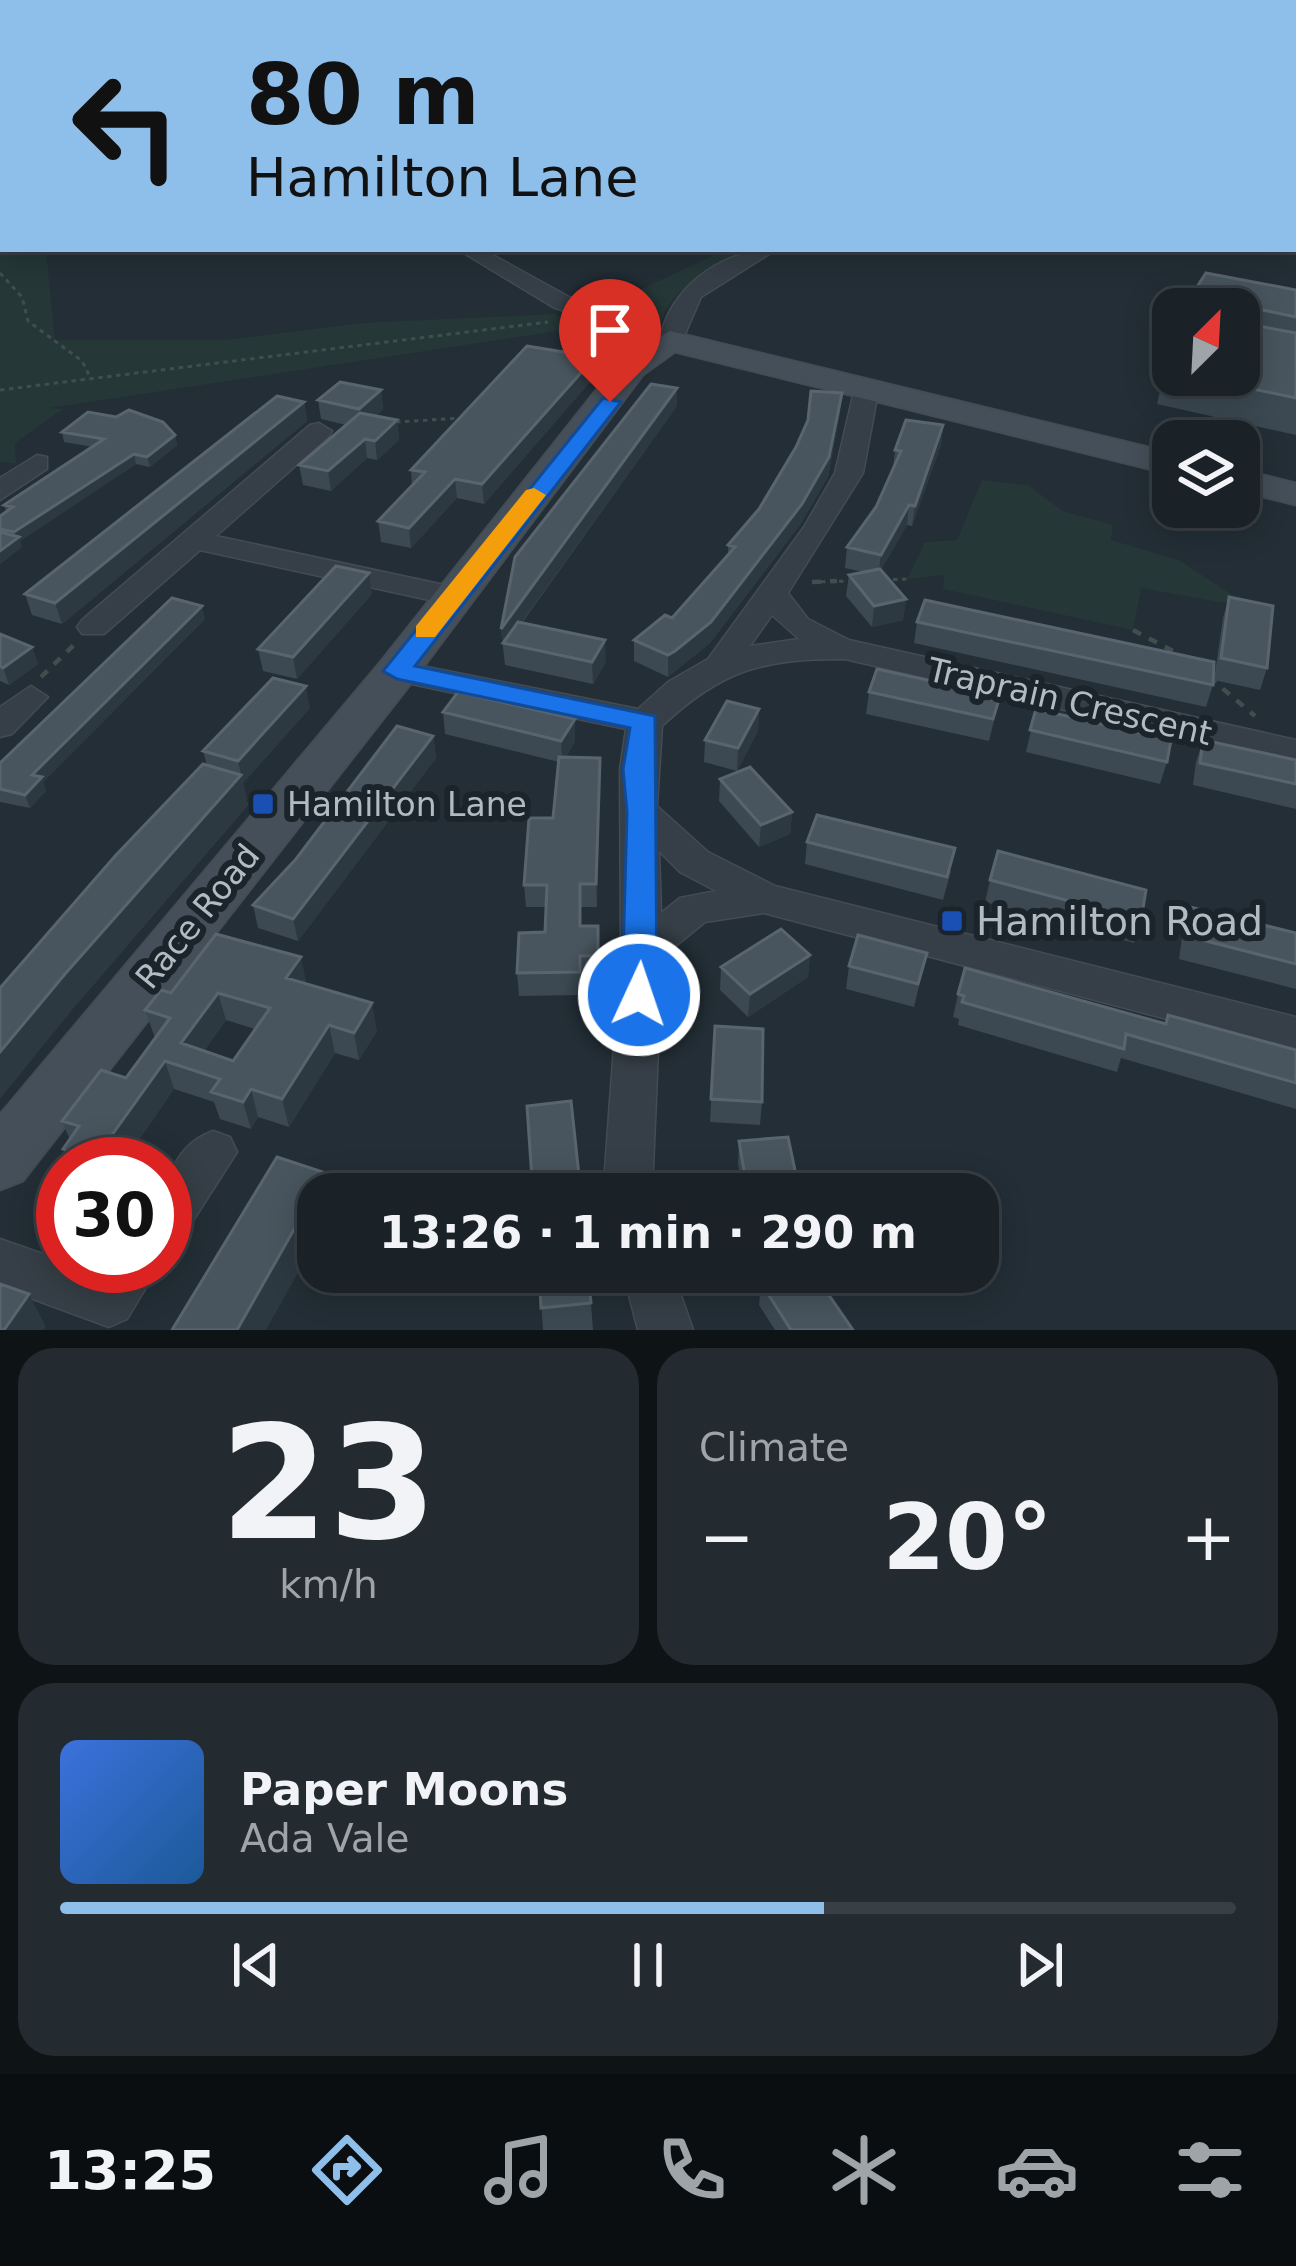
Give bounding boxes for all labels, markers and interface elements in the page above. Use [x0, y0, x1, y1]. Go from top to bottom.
text: 80 m [246, 46, 480, 144]
icon: left [48, 48, 204, 204]
text: Hamilton Lane [246, 146, 639, 209]
pin [559, 279, 661, 402]
north arrow [1152, 288, 1260, 396]
map controls [1152, 288, 1260, 528]
icon: arrive [577, 297, 643, 363]
button: layers [1152, 420, 1260, 528]
street label: Traprain Crescent [923, 650, 1216, 753]
place label: Hamilton Lane [287, 785, 527, 824]
marker: Hamilton Lane [250, 791, 276, 817]
street label: Race Road [127, 836, 267, 996]
place label: Hamilton Road [976, 899, 1263, 944]
marker: Hamilton Road [939, 908, 965, 934]
position arrow [576, 932, 702, 1058]
speed limit sign: 30 [36, 1137, 192, 1293]
text: 13:26 · 1 min · 290 m [379, 1206, 917, 1259]
text: 23 [220, 1393, 437, 1575]
text: Climate [699, 1425, 849, 1470]
text: 20° [882, 1485, 1053, 1590]
text: − [699, 1499, 754, 1576]
text: + [1181, 1499, 1236, 1576]
text: km/h [279, 1562, 378, 1607]
text: Paper Moons [240, 1763, 568, 1816]
text: Ada Vale [240, 1816, 409, 1861]
icon: previous [223, 1932, 289, 1998]
icon: pause [615, 1932, 681, 1998]
icon: next [1007, 1932, 1073, 1998]
icon: directions [305, 2128, 389, 2212]
icon: music [477, 2128, 561, 2212]
icon: phone [650, 2128, 734, 2212]
icon: climate [822, 2128, 906, 2212]
icon: car [995, 2128, 1079, 2212]
icon: filters [1168, 2128, 1252, 2212]
text: 13:25 [44, 2139, 216, 2202]

